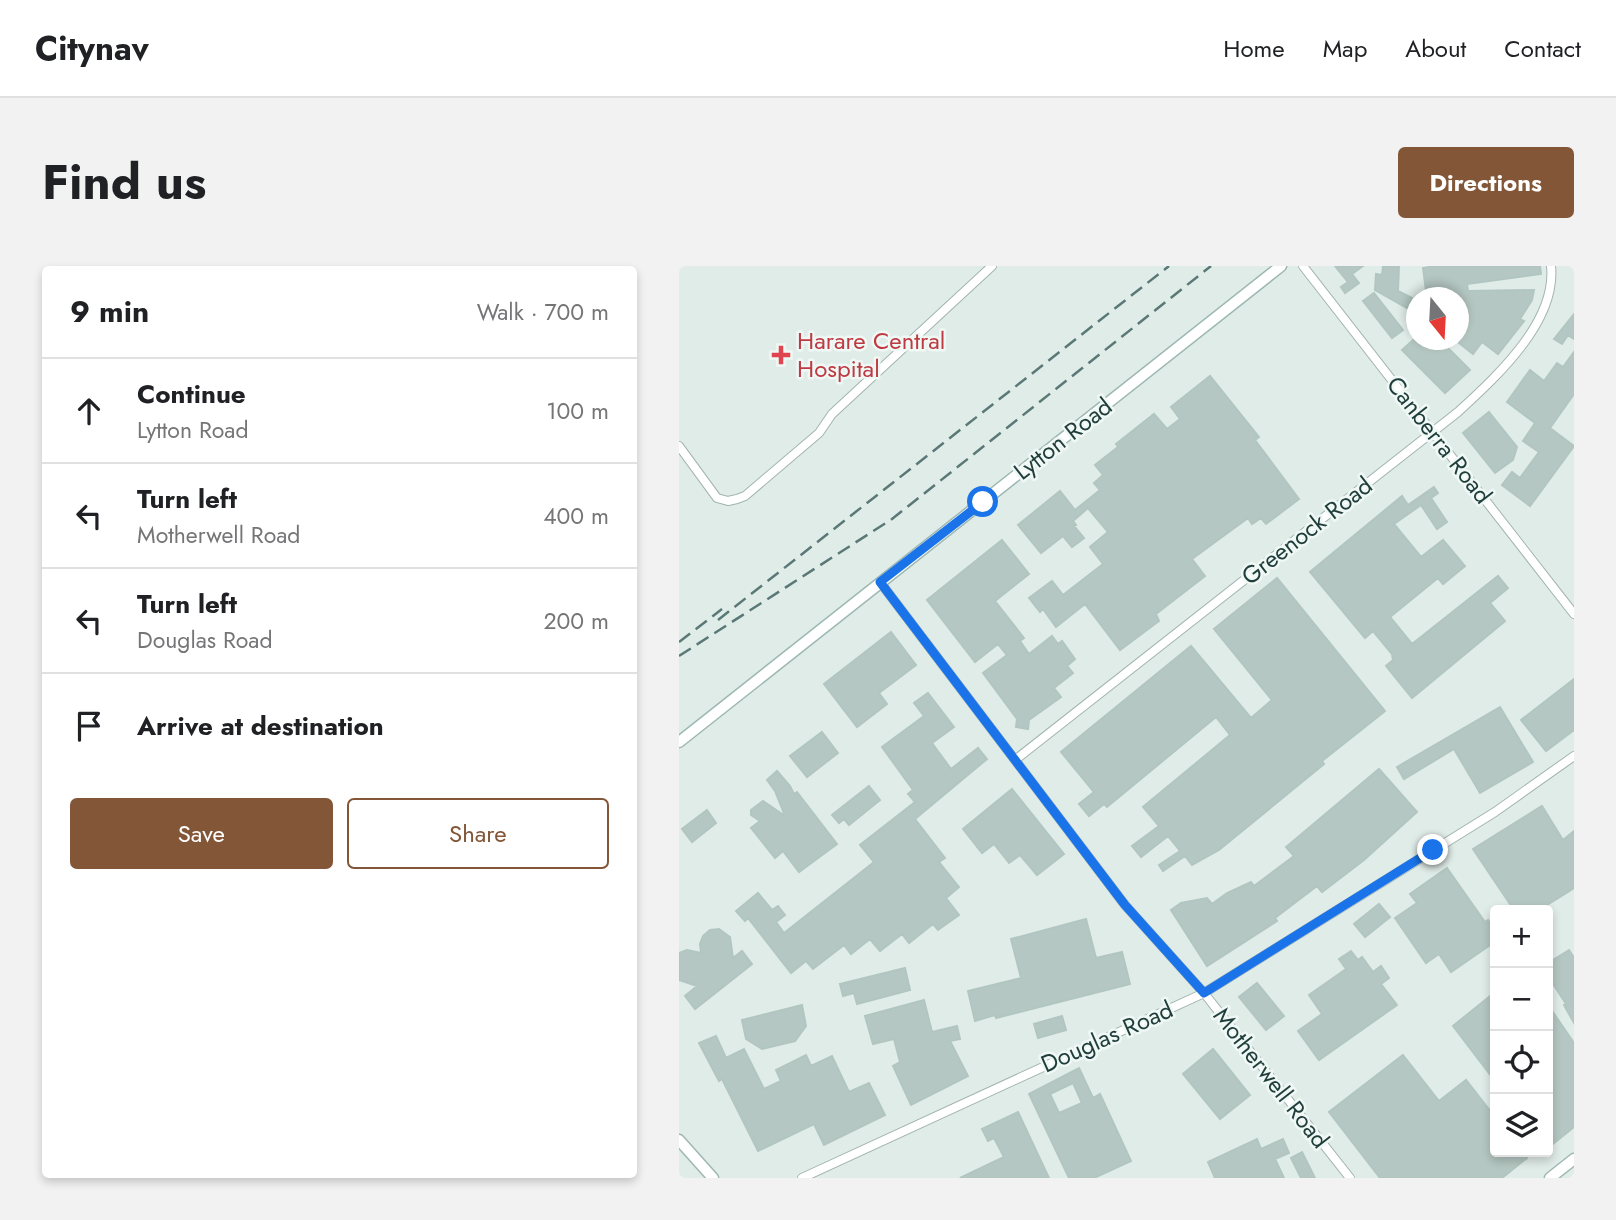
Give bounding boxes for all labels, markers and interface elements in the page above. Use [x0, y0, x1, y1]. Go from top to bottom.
text: Citynav [35, 25, 149, 72]
text: Home [1223, 31, 1285, 66]
text: Map [1323, 31, 1367, 66]
text: About [1405, 31, 1466, 66]
text: Contact [1504, 31, 1581, 66]
text: Find us [42, 147, 206, 217]
button: Directions [1398, 147, 1574, 218]
north arrow [1406, 287, 1469, 350]
text: 9 min [70, 290, 149, 333]
text: Walk · 700 m [477, 295, 609, 329]
place label: Harare Central Hospital [797, 323, 945, 386]
marker: Harare Central Hospital [771, 345, 791, 365]
street label: Canberra Road [1378, 368, 1500, 511]
text: Continue [137, 375, 246, 413]
street label: Lytton Road [1006, 389, 1119, 488]
icon: ahead [70, 392, 108, 430]
text: 100 m [546, 394, 609, 428]
text: Lytton Road [137, 413, 249, 447]
street label: Greenock Road [1234, 468, 1380, 593]
text: Turn left [137, 480, 237, 518]
route start [967, 486, 998, 517]
icon: left [70, 497, 108, 535]
text: 400 m [543, 499, 609, 533]
text: Motherwell Road [137, 518, 300, 552]
text: Turn left [137, 585, 237, 623]
icon: left [70, 602, 108, 640]
text: 200 m [543, 604, 609, 638]
text: Douglas Road [137, 623, 273, 657]
icon: arrive [70, 707, 108, 745]
text: Arrive at destination [137, 707, 384, 745]
button: Save [70, 798, 333, 869]
button: Share [347, 798, 609, 869]
route end [1417, 834, 1448, 865]
map controls [1490, 905, 1553, 1157]
button: + [1490, 905, 1553, 968]
button: − [1490, 968, 1553, 1031]
street label: Douglas Road [1035, 992, 1179, 1081]
street label: Motherwell Road [1205, 1000, 1338, 1156]
button: locate [1490, 1031, 1553, 1094]
button: layers [1490, 1094, 1553, 1157]

